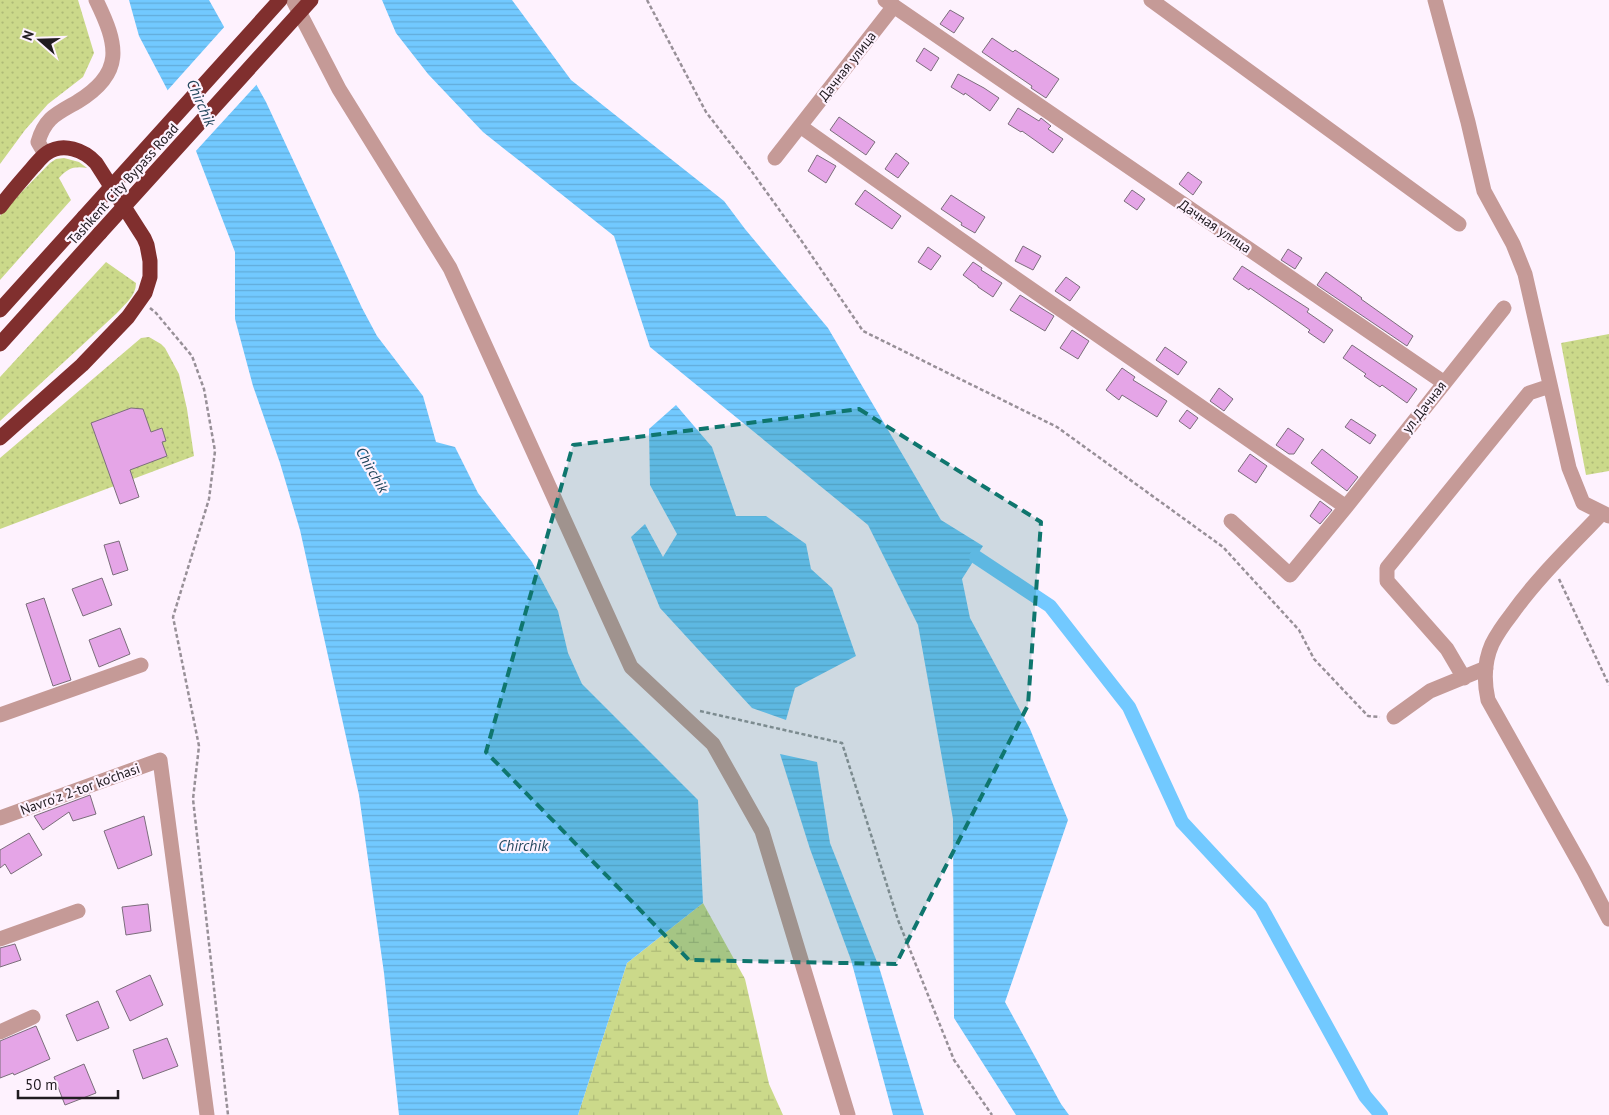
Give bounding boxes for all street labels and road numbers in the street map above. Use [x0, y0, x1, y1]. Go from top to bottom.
street label: Дачная улица [814, 27, 880, 105]
street label: Tashkent City Bypass Road [64, 120, 182, 248]
street label: Дачная улица [1175, 195, 1255, 257]
street label: ул.Дачная [1398, 377, 1450, 437]
street label: Navro'z 2-tor ko'chasi [18, 759, 142, 819]

